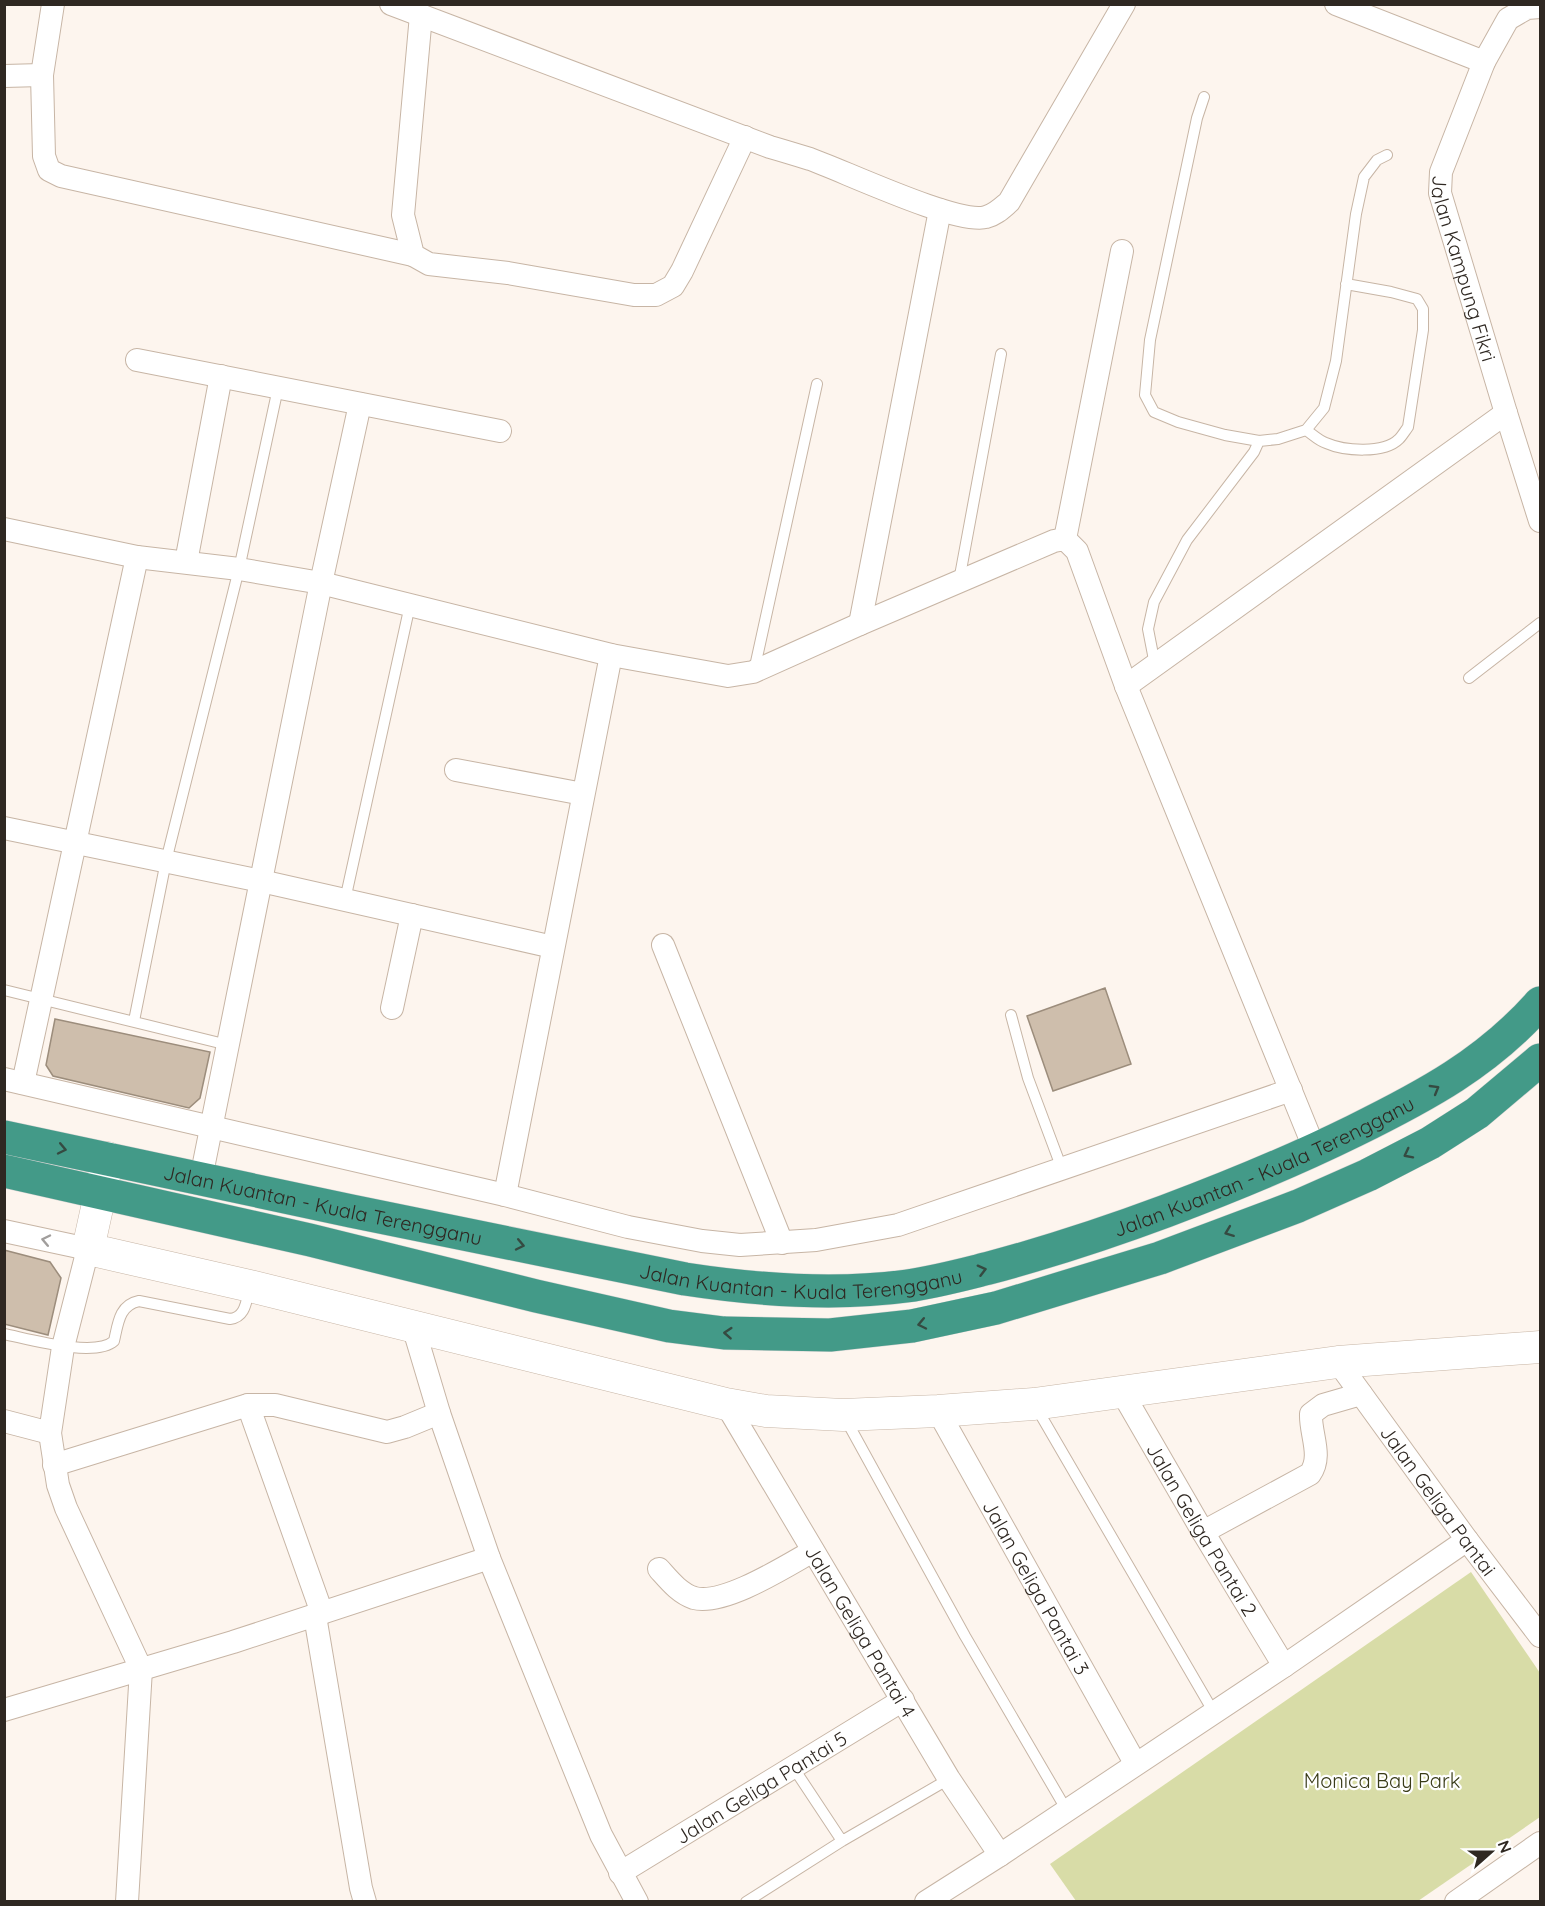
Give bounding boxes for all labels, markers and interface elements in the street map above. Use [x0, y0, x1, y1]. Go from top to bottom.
street label: Jalan Kampung Fikri [1427, 175, 1502, 364]
one-way arrow [1429, 1085, 1439, 1097]
street label: Jalan Kuantan - Kuala Terengganu [1110, 1090, 1418, 1241]
one-way arrow [56, 1142, 66, 1155]
one-way arrow [1403, 1147, 1414, 1159]
street label: Jalan Kuantan - Kuala Terengganu [161, 1159, 484, 1250]
one-way arrow [1224, 1224, 1235, 1237]
one-way arrow [41, 1234, 51, 1247]
one-way arrow [514, 1238, 524, 1251]
street label: Jalan Kuantan - Kuala Terengganu [637, 1258, 965, 1304]
one-way arrow [976, 1264, 986, 1277]
one-way arrow [917, 1317, 927, 1330]
one-way arrow [723, 1327, 732, 1340]
street label: Jalan Geliga Pantai [1375, 1420, 1502, 1580]
street label: Jalan Geliga Pantai 2 [1142, 1438, 1263, 1620]
street label: Jalan Geliga Pantai 3 [978, 1496, 1095, 1679]
street label: Jalan Geliga Pantai 4 [800, 1540, 922, 1722]
street label: Jalan Geliga Pantai 5 [670, 1725, 851, 1849]
park label: Monica Bay Park [1304, 1768, 1460, 1793]
north arrow [1461, 1822, 1521, 1882]
text: N [1494, 1838, 1516, 1856]

